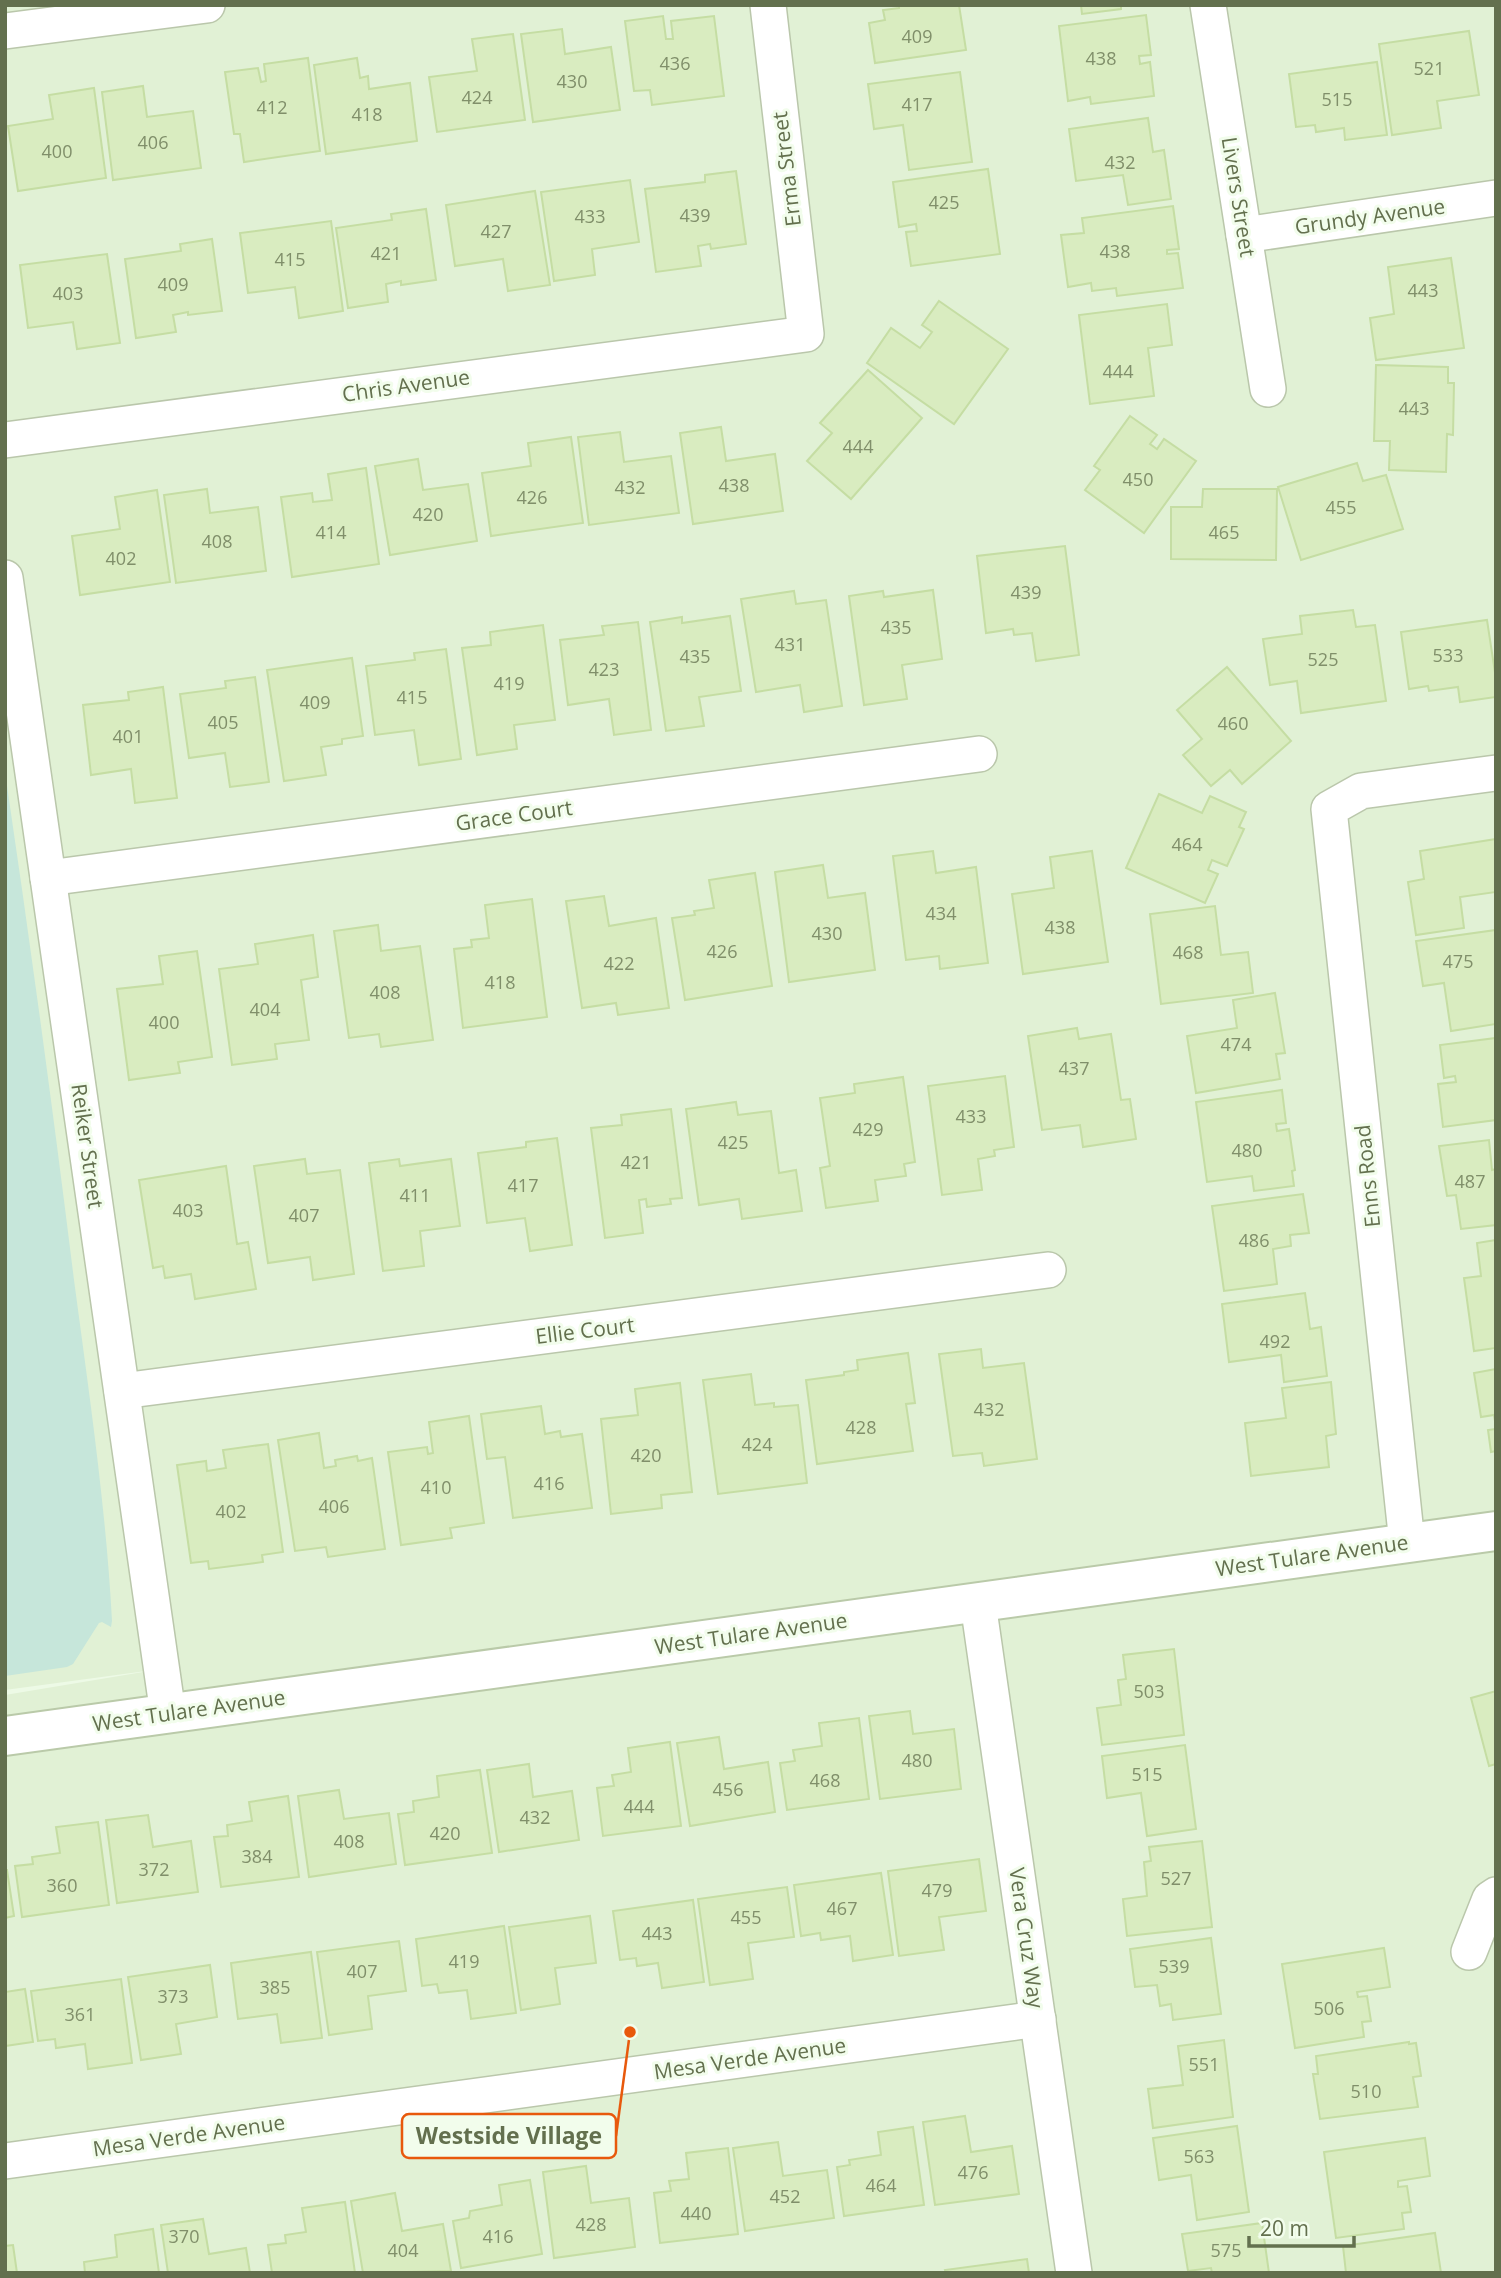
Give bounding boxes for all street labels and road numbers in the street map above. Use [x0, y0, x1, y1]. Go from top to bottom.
street label: Erma Street [765, 110, 807, 228]
street label: Livers Street [1216, 135, 1262, 259]
street label: Grundy Avenue [1293, 192, 1447, 240]
street label: Chris Avenue [340, 362, 471, 408]
street label: Grace Court [454, 793, 574, 837]
street label: Reiker Street [65, 1082, 111, 1210]
street label: Enns Road [1348, 1123, 1386, 1229]
street label: Ellie Court [534, 1310, 636, 1350]
street label: West Tulare Avenue [1214, 1528, 1410, 1582]
street label: West Tulare Avenue [653, 1606, 849, 1660]
street label: West Tulare Avenue [91, 1683, 287, 1737]
street label: Vera Cruz Way [1003, 1866, 1051, 2010]
street label: Mesa Verde Avenue [652, 2031, 848, 2085]
street label: Mesa Verde Avenue [91, 2108, 287, 2162]

